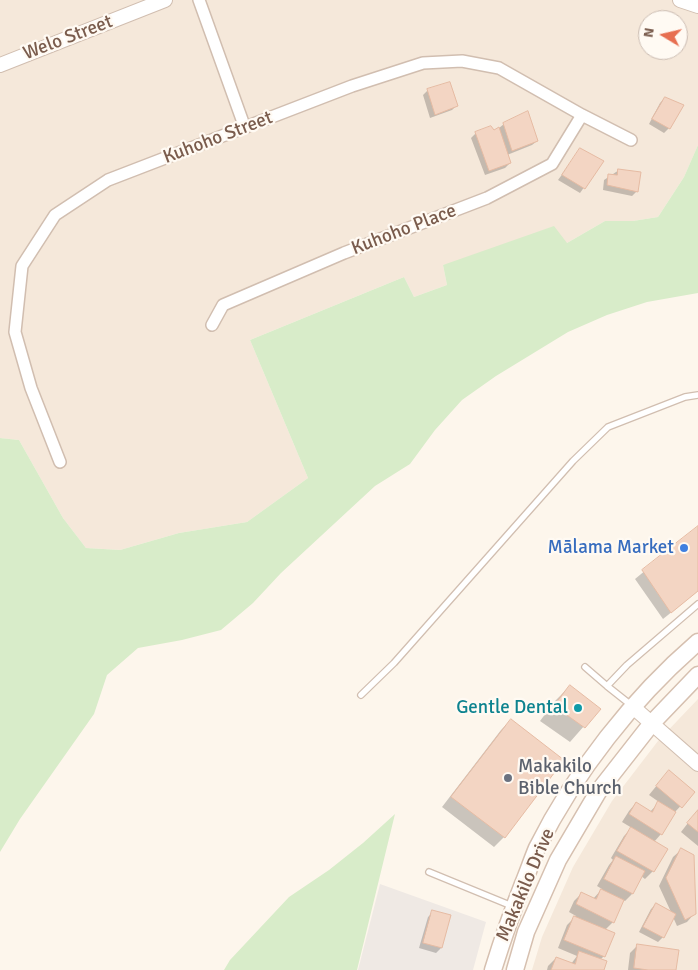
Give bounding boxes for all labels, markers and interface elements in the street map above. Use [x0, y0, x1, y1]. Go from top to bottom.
north arrow [638, 10, 688, 60]
street label: Welo Street [20, 11, 116, 65]
text: N [640, 27, 658, 39]
street label: Kuhoho Street [160, 107, 276, 169]
street label: Kuhoho Place [348, 200, 460, 260]
place label: Mālama Market [548, 537, 674, 559]
marker: Mālama Market [678, 542, 690, 554]
place label: Gentle Dental [456, 697, 568, 719]
marker: Gentle Dental [572, 702, 584, 714]
place label: Makakilo Bible Church [518, 756, 622, 800]
marker: Makakilo Bible Church [502, 772, 514, 784]
street label: Makakilo Drive [492, 825, 560, 945]

